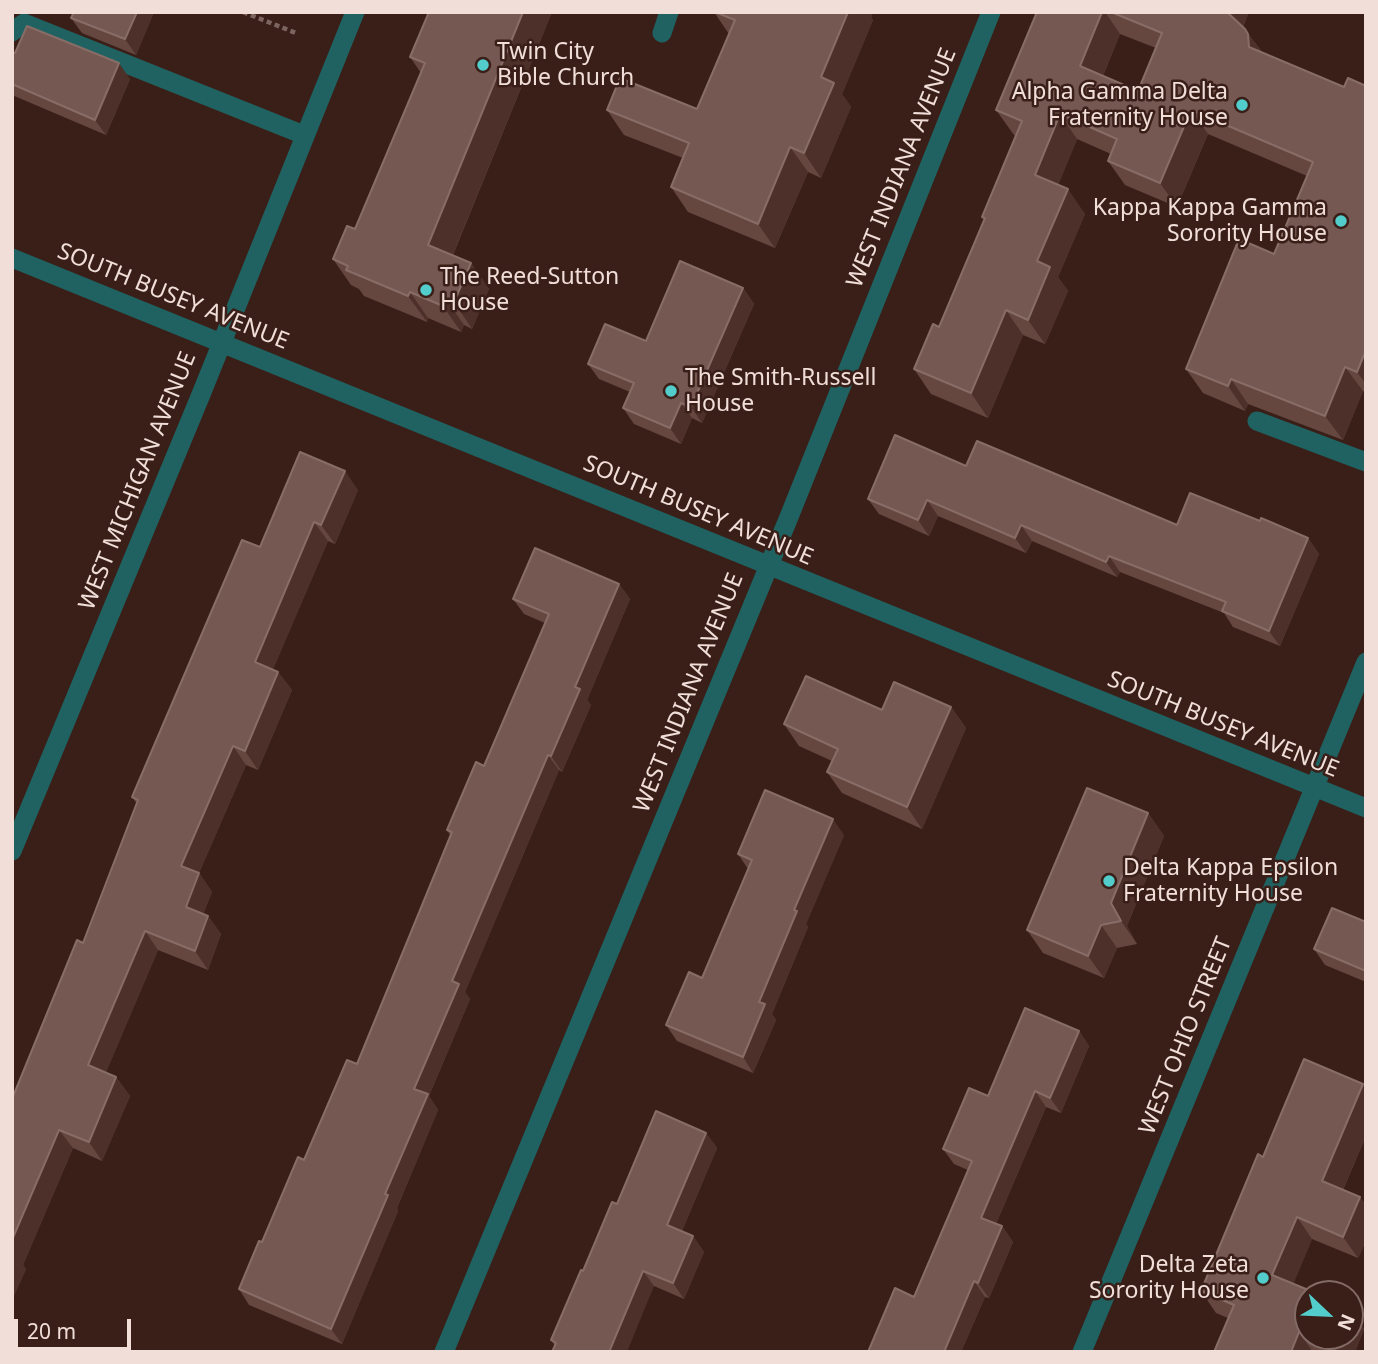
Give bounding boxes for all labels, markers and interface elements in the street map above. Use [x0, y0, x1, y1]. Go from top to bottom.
place label: Twin City Bible Church [497, 38, 634, 92]
street label: WEST INDIANA AVENUE [841, 44, 963, 292]
marker: Twin City Bible Church [475, 57, 491, 73]
place label: Alpha Gamma Delta Fraternity House [1012, 78, 1228, 132]
marker: Alpha Gamma Delta Fraternity House [1234, 97, 1250, 113]
place label: Kappa Kappa Gamma Sorority House [1093, 194, 1327, 248]
marker: Kappa Kappa Gamma Sorority House [1333, 213, 1349, 229]
street label: SOUTH BUSEY AVENUE [53, 238, 293, 356]
place label: The Reed-Sutton House [440, 263, 619, 317]
marker: The Reed-Sutton House [418, 282, 434, 298]
street label: WEST MICHIGAN AVENUE [74, 348, 202, 614]
place label: The Smith-Russell House [685, 364, 876, 418]
marker: The Smith-Russell House [663, 383, 679, 399]
street label: SOUTH BUSEY AVENUE [579, 450, 817, 572]
street label: WEST INDIANA AVENUE [628, 569, 750, 817]
street label: SOUTH BUSEY AVENUE [1103, 666, 1343, 784]
place label: Delta Kappa Epsilon Fraternity House [1123, 854, 1338, 908]
marker: Delta Kappa Epsilon Fraternity House [1101, 873, 1117, 889]
street label: WEST OHIO STREET [1134, 933, 1238, 1139]
place label: Delta Zeta Sorority House [1089, 1251, 1249, 1305]
marker: Delta Zeta Sorority House [1255, 1270, 1271, 1286]
north arrow [1294, 1280, 1364, 1350]
scale bar [18, 1304, 135, 1348]
text: N [1332, 1310, 1361, 1335]
text: 20 m [27, 1317, 76, 1345]

